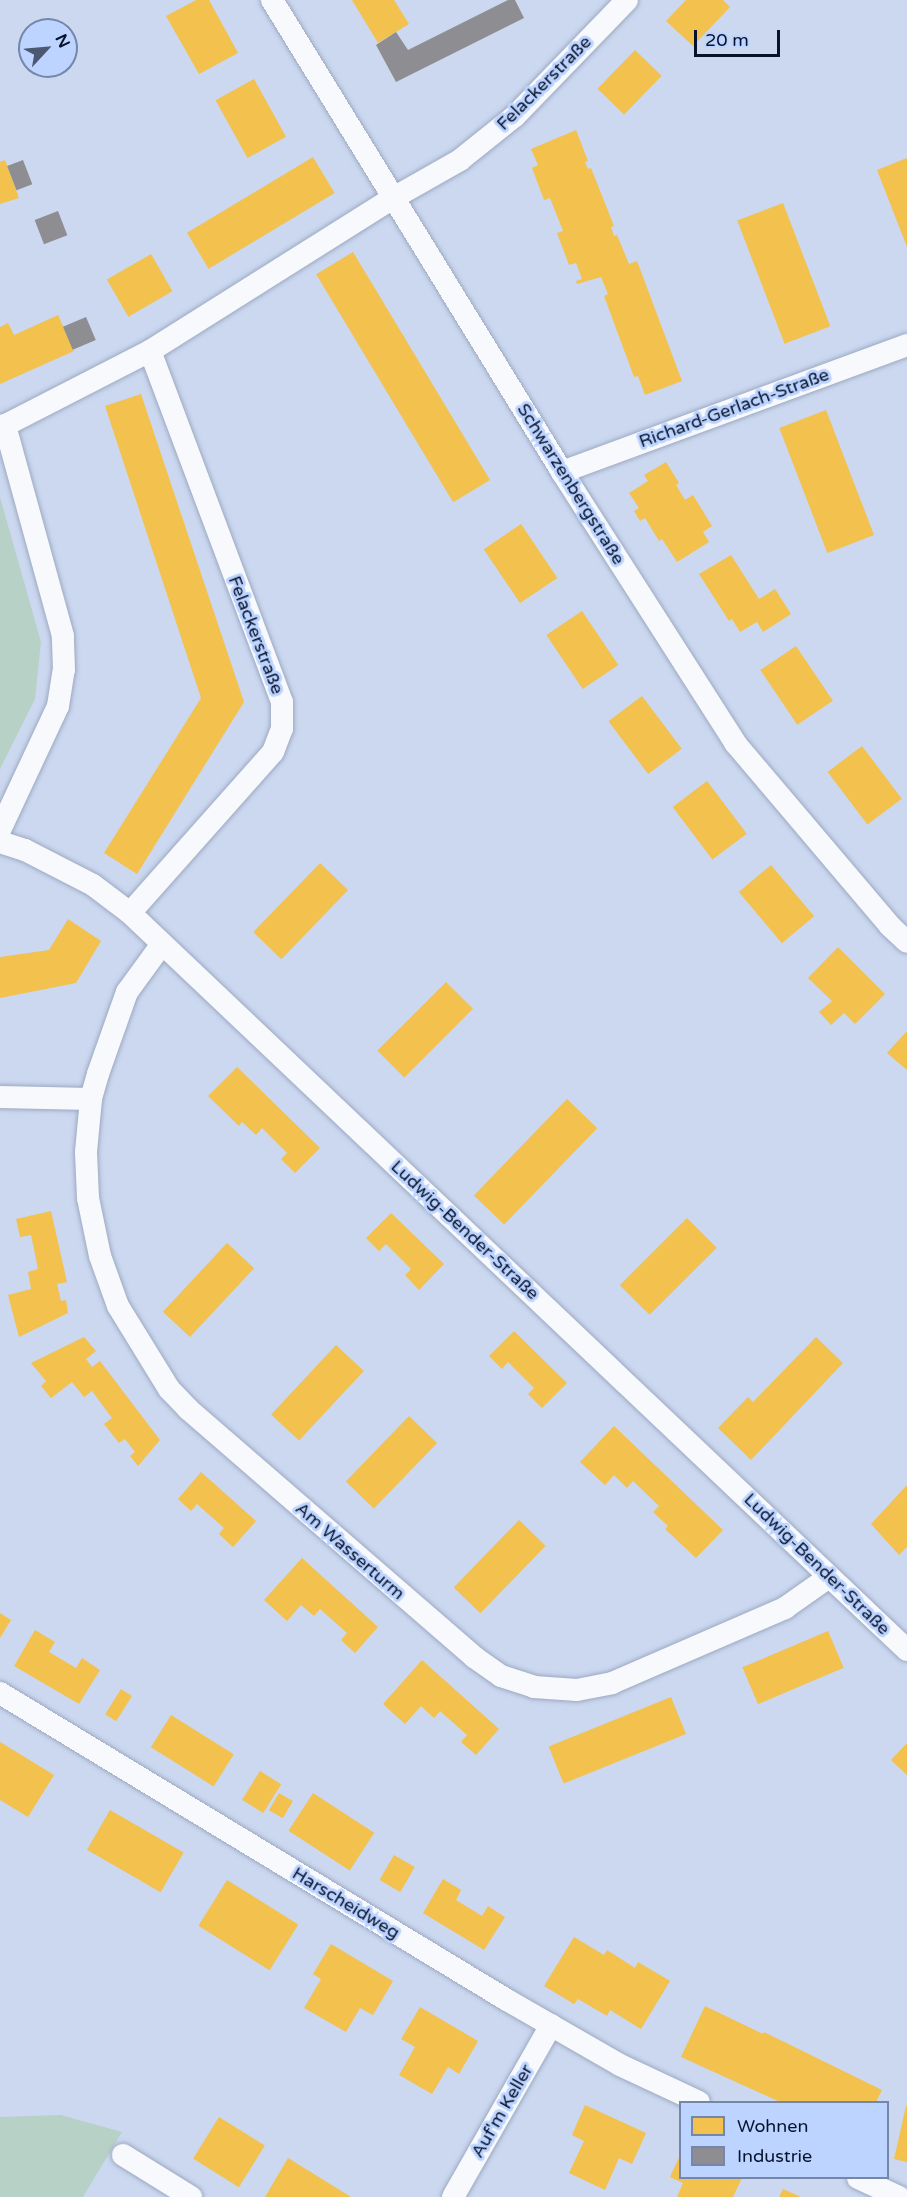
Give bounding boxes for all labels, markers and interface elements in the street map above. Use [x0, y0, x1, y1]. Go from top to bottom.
north arrow [18, 18, 78, 78]
scale bar [697, 18, 782, 56]
text: 20 m [705, 29, 749, 51]
text: N [51, 31, 74, 51]
street label: Felackerstraße [492, 31, 596, 135]
street label: Richard-Gerlach-Straße [636, 364, 832, 452]
street label: Schwarzenbergstraße [513, 399, 629, 569]
street label: Felackerstraße [224, 573, 288, 697]
street label: Ludwig-Bender-Straße [386, 1156, 544, 1304]
street label: Ludwig-Bender-Straße [739, 1489, 895, 1639]
street label: Am Wasserturm [291, 1498, 409, 1604]
street label: Harscheidweg [288, 1862, 404, 1944]
street label: Auf'm Keller [467, 2060, 537, 2162]
legend [679, 2101, 889, 2179]
text: Wohnen [737, 2115, 808, 2137]
text: Industrie [737, 2145, 812, 2167]

